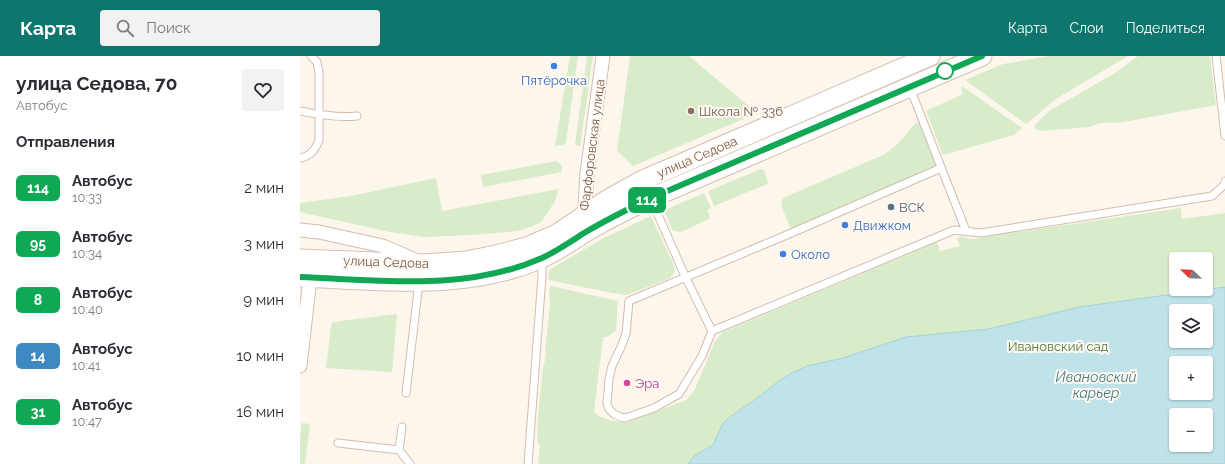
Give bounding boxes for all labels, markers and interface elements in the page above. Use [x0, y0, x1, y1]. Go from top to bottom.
search box [100, 10, 380, 46]
text: Карта [20, 17, 76, 39]
icon: search [114, 17, 136, 39]
text: Поиск [146, 19, 191, 37]
text: Карта [1008, 20, 1047, 36]
text: Слои [1069, 20, 1104, 36]
text: Поделиться [1126, 20, 1205, 36]
marker: Пятёрочка [549, 61, 559, 71]
unlabelled marker [936, 62, 954, 80]
button: heart [242, 69, 284, 111]
text: улица Седова, 70 [16, 72, 177, 94]
place label: Пятёрочка [521, 73, 587, 88]
street label: Фарфоровская улица [576, 78, 608, 212]
text: Автобус [16, 98, 67, 113]
place label: Школа № 336 [699, 104, 783, 119]
marker: Школа № 336 [686, 106, 696, 116]
text: Отправления [16, 133, 115, 151]
street label: улица Седова [655, 133, 739, 181]
text: Автобус [72, 172, 133, 190]
text: 2 мин [244, 179, 284, 197]
text: 114 [27, 180, 49, 196]
line badge: 114 [624, 187, 670, 213]
text: 10:33 [72, 190, 102, 205]
text: 114 [636, 192, 658, 208]
place label: ВСК [899, 200, 925, 215]
marker: ВСК [886, 202, 896, 212]
place label: Движком [853, 218, 911, 233]
marker: Движком [840, 220, 850, 230]
text: Автобус [72, 228, 133, 246]
text: 3 мин [244, 235, 284, 253]
text: 95 [30, 236, 46, 252]
text: 10:34 [72, 246, 102, 261]
place label: Около [791, 247, 830, 262]
marker: Около [778, 249, 788, 259]
north arrow [1169, 252, 1213, 296]
map controls [1169, 252, 1213, 452]
street label: улица Седова [343, 253, 429, 271]
text: Автобус [72, 284, 133, 302]
text: 9 мин [243, 291, 284, 309]
text: 8 [34, 292, 42, 308]
text: 10:40 [72, 302, 103, 317]
button: layers [1169, 304, 1213, 348]
park label: Ивановский сад [1008, 339, 1109, 354]
text: Автобус [72, 340, 133, 358]
text: 10 мин [236, 347, 284, 365]
text: 14 [31, 348, 45, 364]
button: + [1169, 356, 1213, 400]
text: 10:41 [72, 358, 101, 373]
water label: Ивановский карьер [1055, 369, 1137, 401]
place label: Эра [635, 376, 659, 391]
marker: Эра [622, 378, 632, 388]
text: Автобус [72, 396, 133, 414]
text: 16 мин [237, 403, 284, 421]
text: 31 [31, 404, 45, 420]
button: − [1169, 408, 1213, 452]
text: 10:47 [72, 414, 102, 429]

